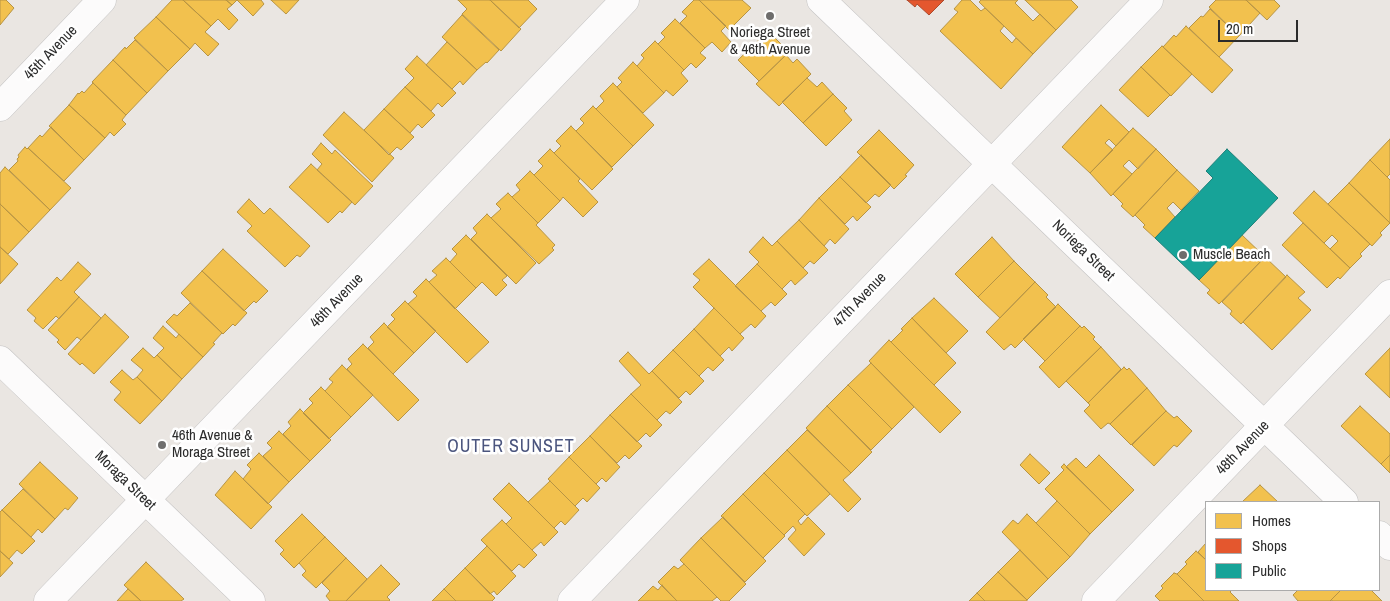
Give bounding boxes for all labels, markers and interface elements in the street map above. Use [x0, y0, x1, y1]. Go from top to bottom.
marker: Noriega Street & 46th Avenue [764, 10, 776, 22]
scale bar [1220, 10, 1300, 42]
text: 20 m [1226, 18, 1253, 39]
street label: 45th Avenue [21, 22, 81, 84]
place label: Noriega Street & 46th Avenue [730, 24, 810, 59]
street label: Noriega Street [1048, 217, 1118, 285]
place label: Muscle Beach [1193, 246, 1270, 264]
marker: Muscle Beach [1177, 249, 1189, 261]
street label: 47th Avenue [830, 269, 890, 331]
street label: 46th Avenue [307, 270, 367, 332]
street label: 48th Avenue [1213, 417, 1273, 479]
place label: 46th Avenue & Moraga Street [172, 427, 252, 462]
district label: OUTER SUNSET [446, 436, 576, 458]
marker: 46th Avenue & Moraga Street [156, 439, 168, 451]
street label: Moraga Street [91, 447, 159, 515]
legend [1205, 501, 1380, 591]
text: Homes [1252, 510, 1291, 531]
text: Shops [1252, 535, 1287, 556]
text: Public [1252, 560, 1286, 581]

